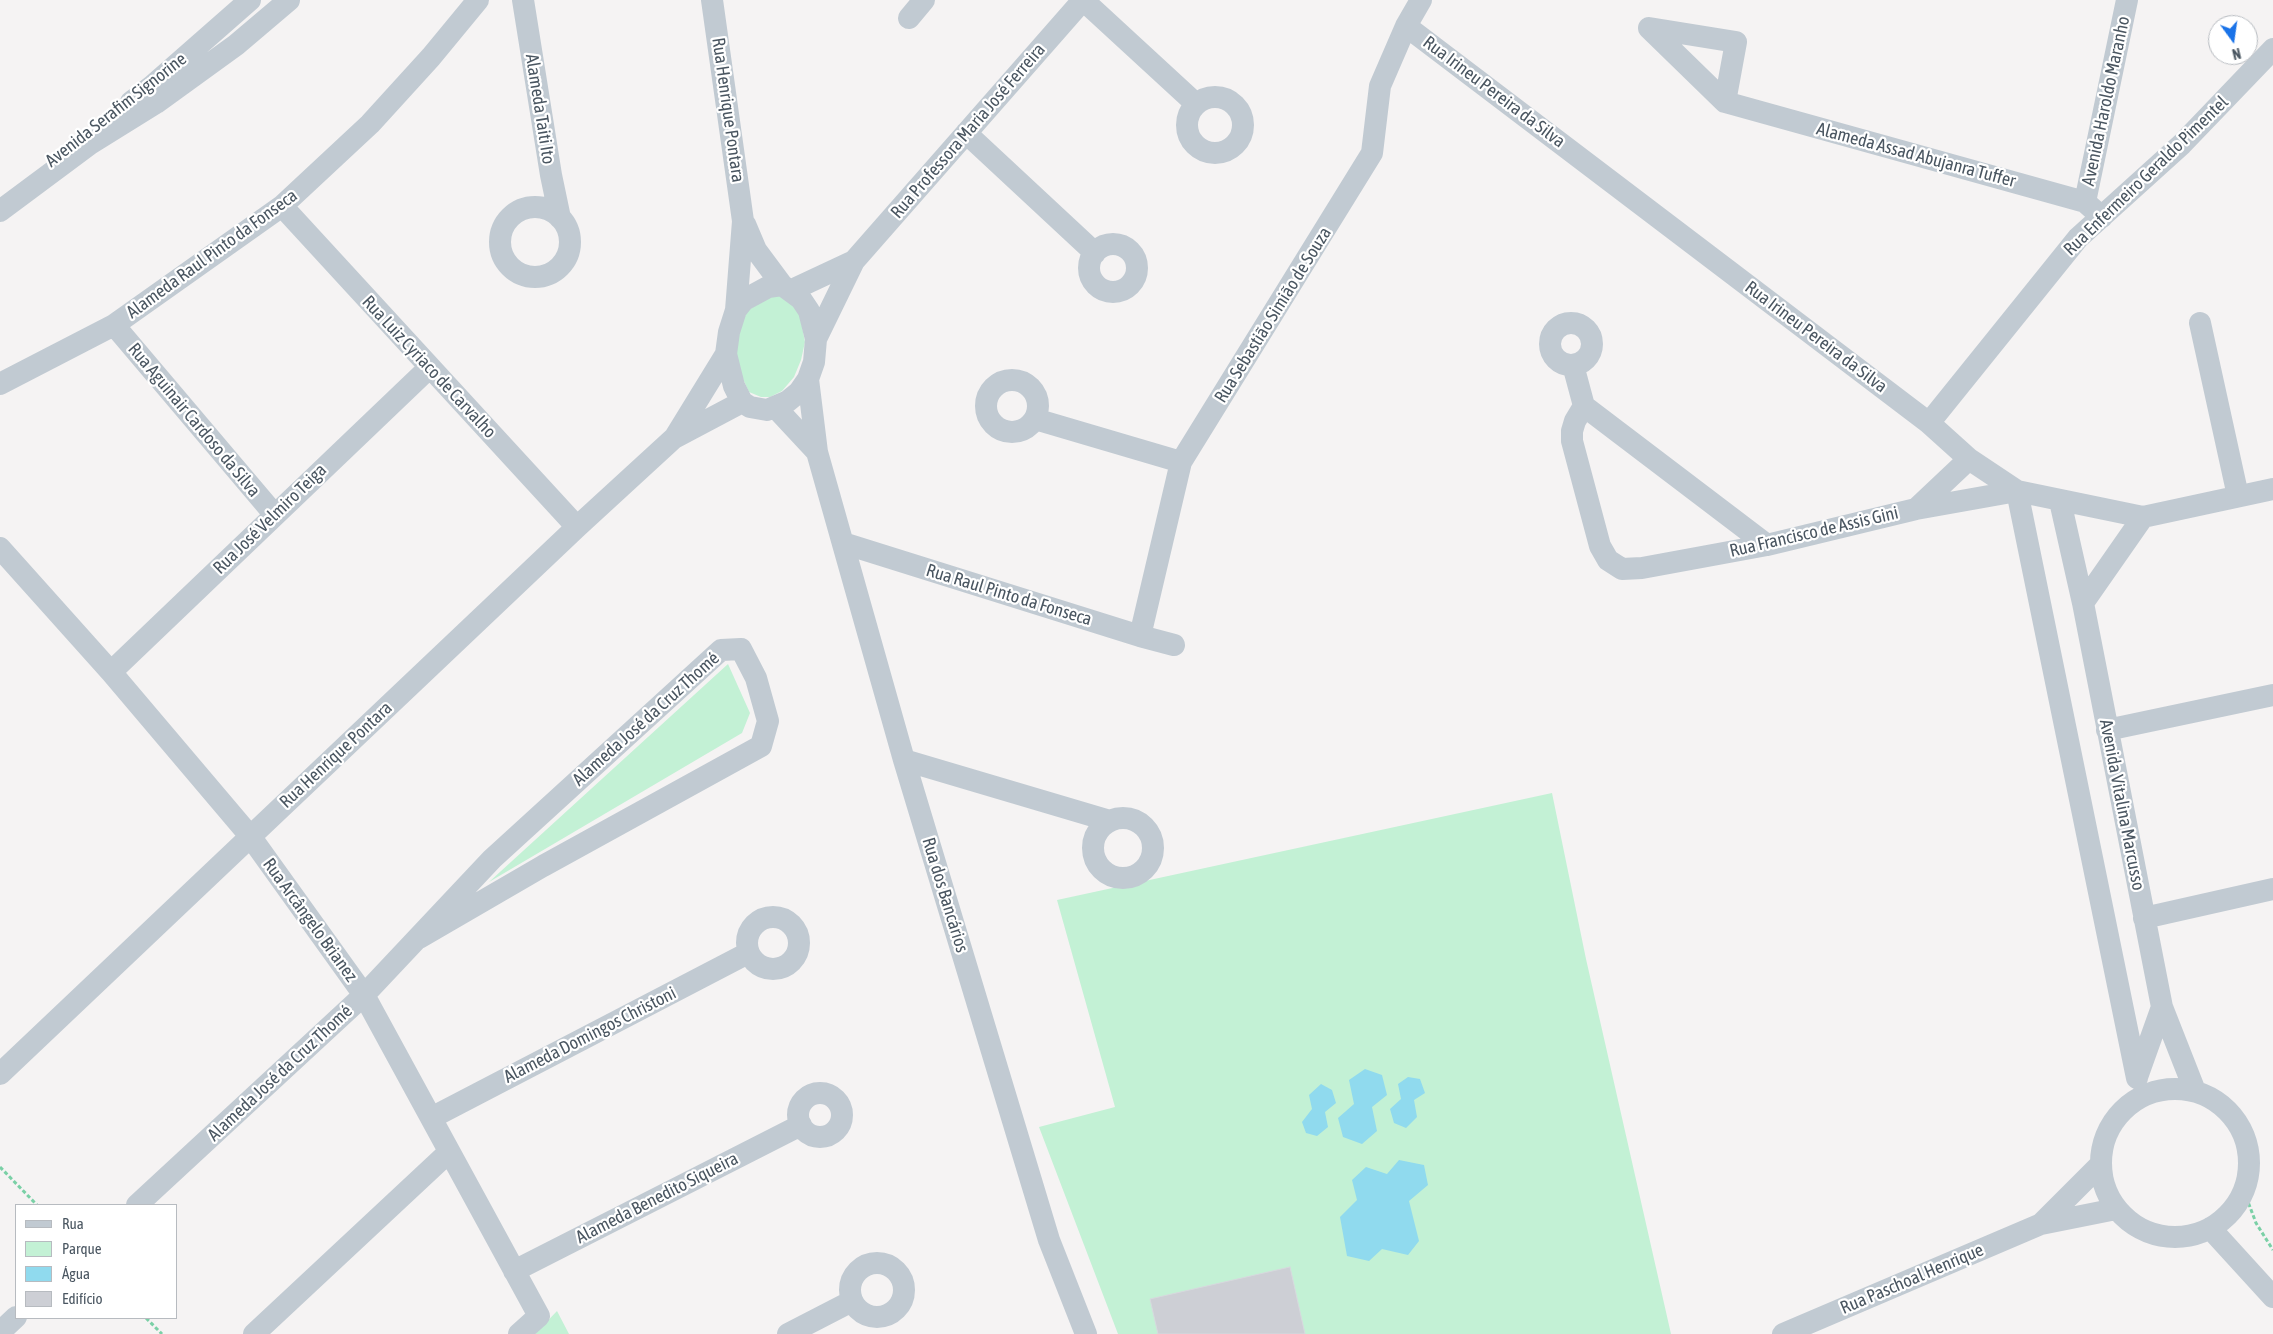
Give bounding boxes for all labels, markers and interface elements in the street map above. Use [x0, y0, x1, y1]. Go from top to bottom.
street label: Avenida Haroldo Maranho [2077, 14, 2135, 188]
north arrow [2208, 15, 2258, 65]
street label: Rua Irineu Pereira da Silva [1419, 32, 1569, 152]
street label: Rua Henrique Pontara [707, 36, 749, 184]
street label: Rua Professora Maria José Ferreira [886, 39, 1050, 223]
text: N [2230, 45, 2242, 62]
street label: Avenida Serafim Signorine [41, 48, 191, 172]
street label: Alameda Taiti Ito [521, 52, 559, 166]
street label: Rua Enfermeiro Geraldo Pimentel [2059, 92, 2233, 260]
street label: Alameda Assad Abujanra Tuffer [1814, 118, 2018, 192]
street label: Alameda Raul Pinto da Fonseca [122, 185, 302, 323]
street label: Rua Sebastião Simião de Souza [1210, 223, 1336, 407]
street label: Rua Irineu Pereira da Silva [1741, 277, 1891, 397]
street label: Rua Luiz Cyriaco de Carvalho [357, 291, 501, 443]
street label: Rua Aguinair Cardoso da Silva [123, 339, 265, 501]
street label: Rua José Velmiro Teiga [209, 459, 331, 579]
street label: Rua Francisco de Assis Gini [1728, 502, 1900, 562]
street label: Rua Raul Pinto da Fonseca [924, 560, 1094, 630]
street label: Alameda José da Cruz Thomé [568, 647, 724, 791]
street label: Rua Henrique Pontara [275, 697, 397, 813]
street label: Avenida Vitalina Marcusso [2095, 718, 2149, 892]
street label: Rua dos Bancários [917, 835, 973, 955]
street label: Rua Arcângelo Brianez [258, 854, 362, 986]
street label: Alameda Domingos Christoni [500, 982, 680, 1088]
street label: Alameda José da Cruz Thomé [203, 1000, 357, 1146]
street label: Alameda Benedito Siqueira [572, 1148, 742, 1248]
legend [15, 1204, 178, 1319]
text: Rua [62, 1215, 84, 1232]
street label: Rua Paschoal Henrique [1837, 1239, 1987, 1319]
text: Parque [62, 1240, 102, 1257]
text: Água [62, 1265, 90, 1282]
text: Edifício [62, 1290, 103, 1307]

